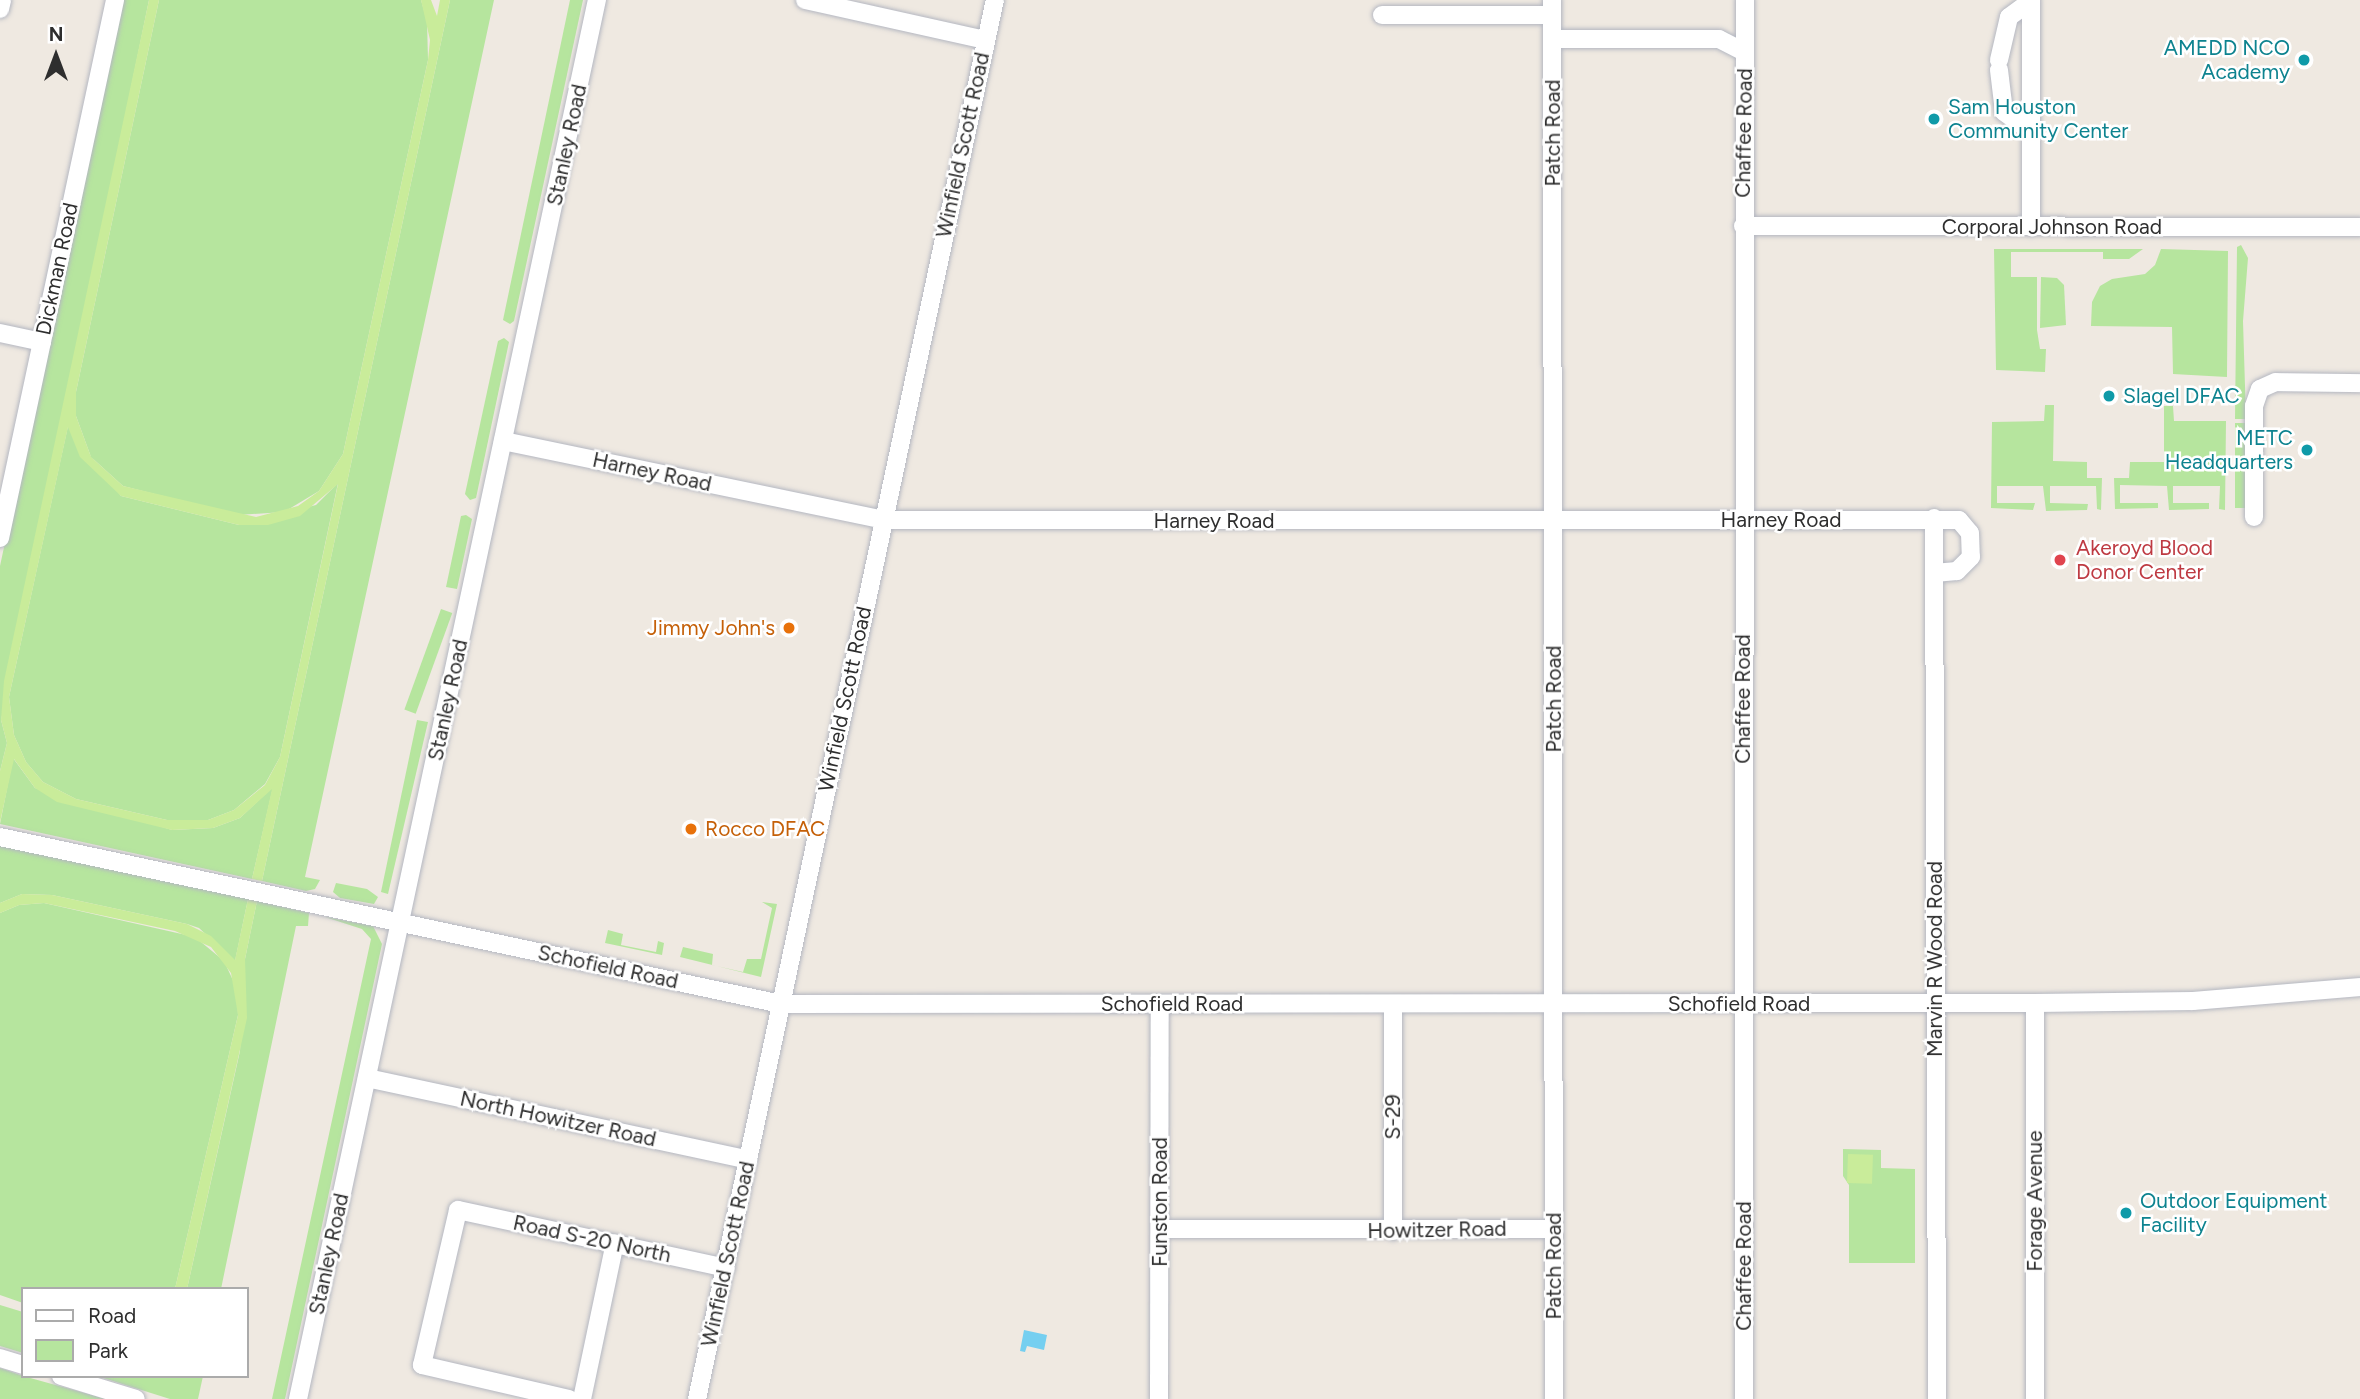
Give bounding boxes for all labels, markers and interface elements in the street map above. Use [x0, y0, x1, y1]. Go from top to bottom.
north arrow [21, 21, 91, 91]
text: N [49, 23, 63, 46]
place label: AMEDD NCO Academy [2164, 35, 2290, 85]
street label: Winfield Scott Road [931, 50, 995, 240]
marker: AMEDD NCO Academy [2296, 52, 2312, 68]
street label: Chaffee Road [1730, 68, 1758, 198]
street label: Patch Road [1540, 79, 1566, 187]
street label: Stanley Road [542, 82, 592, 208]
place label: Sam Houston Community Center [1948, 94, 2128, 144]
marker: Sam Houston Community Center [1926, 111, 1942, 127]
street label: Dickman Road [31, 201, 83, 337]
street label: Corporal Johnson Road [1942, 214, 2162, 240]
place label: Slagel DFAC [2123, 383, 2240, 409]
marker: Slagel DFAC [2101, 388, 2117, 404]
place label: METC Headquarters [2165, 425, 2293, 475]
marker: METC Headquarters [2299, 442, 2315, 458]
street label: Harney Road [590, 447, 714, 497]
street label: Harney Road [1720, 507, 1842, 533]
street label: Harney Road [1153, 508, 1275, 534]
place label: Akeroyd Blood Donor Center [2076, 535, 2213, 585]
marker: Akeroyd Blood Donor Center [2050, 550, 2070, 570]
street label: Winfield Scott Road [813, 604, 877, 794]
place label: Jimmy John's [647, 615, 775, 641]
marker: Jimmy John's [781, 620, 797, 636]
street label: Chaffee Road [1730, 634, 1756, 764]
street label: Stanley Road [423, 637, 473, 763]
street label: Patch Road [1541, 645, 1567, 753]
place label: Rocco DFAC [705, 816, 825, 842]
marker: Rocco DFAC [683, 821, 699, 837]
street label: Marvin R Wood Road [1922, 861, 1948, 1057]
street label: Schofield Road [536, 940, 680, 994]
street label: Schofield Road [1101, 991, 1243, 1017]
street label: Schofield Road [1668, 991, 1810, 1017]
street label: North Howitzer Road [458, 1086, 658, 1152]
street label: S-29 [1380, 1094, 1406, 1140]
street label: Forage Avenue [2022, 1130, 2048, 1272]
street label: Funston Road [1147, 1137, 1173, 1267]
street label: Winfield Scott Road [696, 1159, 760, 1349]
place label: Outdoor Equipment Facility [2140, 1188, 2327, 1238]
street label: Stanley Road [304, 1191, 354, 1317]
street label: Chaffee Road [1731, 1201, 1757, 1331]
marker: Outdoor Equipment Facility [2118, 1205, 2134, 1221]
street label: Road S-20 North [511, 1210, 673, 1268]
street label: Patch Road [1541, 1212, 1567, 1320]
street label: Howitzer Road [1367, 1216, 1507, 1244]
legend [21, 1287, 248, 1378]
text: Road [88, 1303, 136, 1328]
text: Park [88, 1338, 128, 1363]

